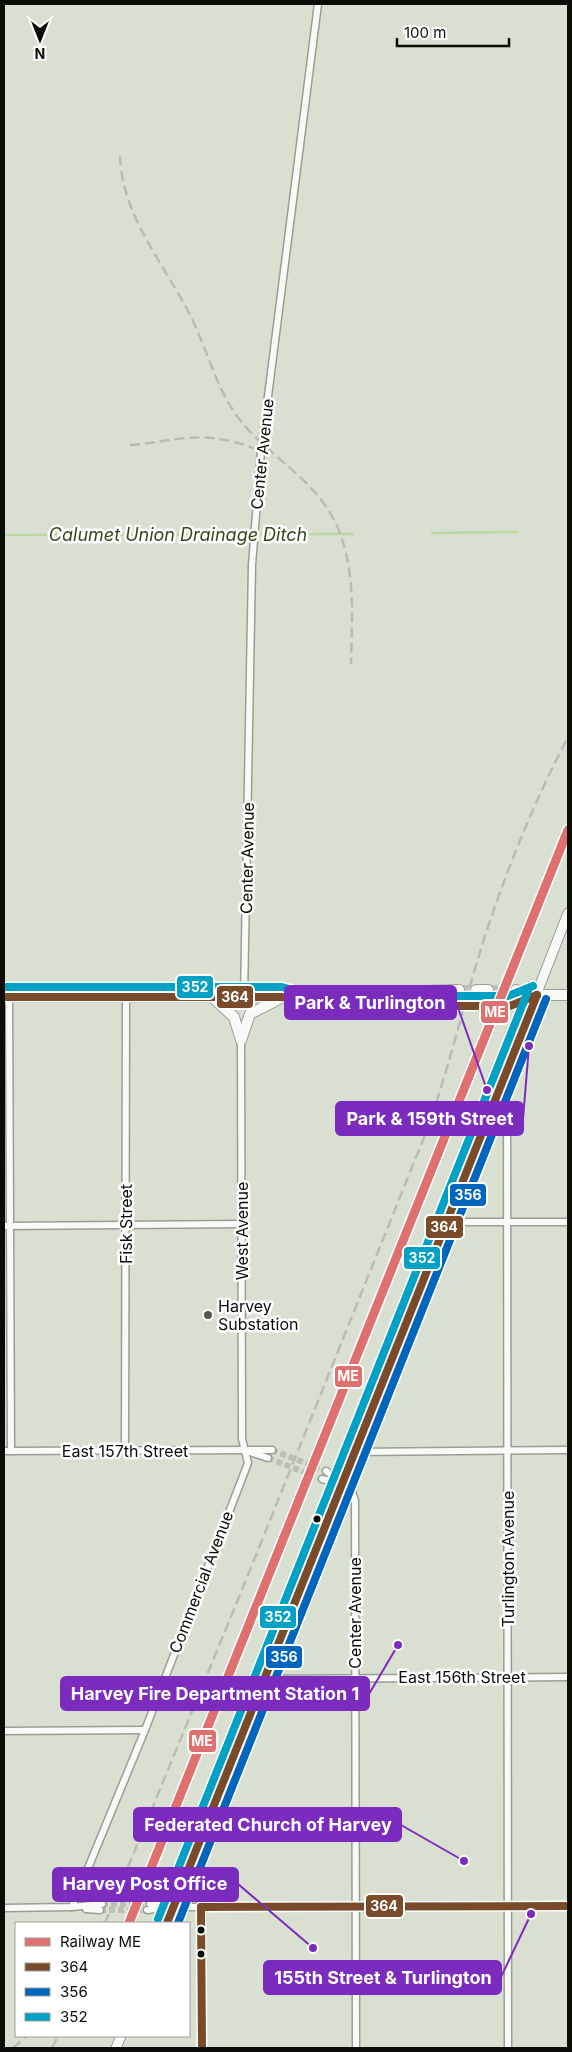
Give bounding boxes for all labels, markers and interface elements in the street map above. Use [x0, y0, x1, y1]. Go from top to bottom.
north arrow [15, 15, 65, 65]
scale bar [397, 15, 510, 47]
text: 100 m [404, 23, 446, 42]
text: N [35, 45, 45, 62]
street label: Center Avenue [246, 397, 278, 511]
water label: Calumet Union Drainage Ditch [49, 524, 307, 545]
street label: Center Avenue [236, 802, 258, 914]
line badge: 352 [176, 975, 214, 999]
text: 352 [182, 978, 209, 995]
line badge: 364 [216, 985, 254, 1009]
callout: Park & Turlington [285, 986, 456, 1019]
text: 364 [221, 988, 249, 1005]
text: Park & Turlington [294, 992, 446, 1013]
line badge: ME [480, 1000, 509, 1024]
text: ME [484, 1003, 506, 1020]
callout: Park & 159th Street [336, 1102, 523, 1135]
text: Park & 159th Street [346, 1108, 514, 1129]
street label: West Avenue [232, 1182, 252, 1280]
line badge: 356 [449, 1183, 487, 1207]
street label: Fisk Street [116, 1184, 136, 1264]
text: 356 [454, 1186, 482, 1203]
line badge: 364 [425, 1215, 464, 1239]
text: 364 [430, 1218, 458, 1235]
line badge: 352 [403, 1246, 441, 1270]
text: 352 [409, 1249, 436, 1266]
place label: Harvey Substation [218, 1296, 298, 1334]
marker: Harvey Substation [202, 1309, 214, 1321]
line badge: ME [334, 1365, 363, 1388]
text: ME [337, 1367, 359, 1384]
street label: East 157th Street [62, 1441, 188, 1461]
street label: Turlington Avenue [498, 1491, 518, 1627]
street label: Commercial Avenue [165, 1508, 237, 1656]
unlabelled marker [312, 1514, 322, 1524]
street label: Center Avenue [345, 1557, 365, 1669]
line badge: 352 [259, 1605, 297, 1629]
text: 352 [265, 1608, 292, 1625]
line badge: 356 [265, 1645, 303, 1669]
text: 356 [270, 1648, 298, 1665]
street label: East 156th Street [398, 1667, 526, 1687]
callout: Harvey Fire Department Station 1 [61, 1677, 369, 1710]
text: Harvey Fire Department Station 1 [71, 1683, 359, 1704]
line badge: ME [188, 1729, 217, 1753]
text: ME [191, 1732, 213, 1749]
callout: Federated Church of Harvey [134, 1808, 401, 1841]
text: Federated Church of Harvey [144, 1814, 392, 1835]
callout: Harvey Post Office [53, 1868, 238, 1901]
text: Harvey Post Office [63, 1873, 228, 1894]
line badge: 364 [365, 1894, 404, 1918]
text: 364 [370, 1897, 398, 1914]
legend [15, 1922, 190, 2037]
unlabelled marker [196, 1925, 206, 1935]
text: Railway ME [60, 1932, 141, 1951]
unlabelled marker [196, 1949, 206, 1959]
text: 364 [60, 1957, 88, 1976]
callout: 155th Street & Turlington [264, 1961, 501, 1994]
text: 155th Street & Turlington [274, 1967, 492, 1988]
text: 356 [60, 1982, 88, 2001]
text: 352 [60, 2007, 88, 2026]

